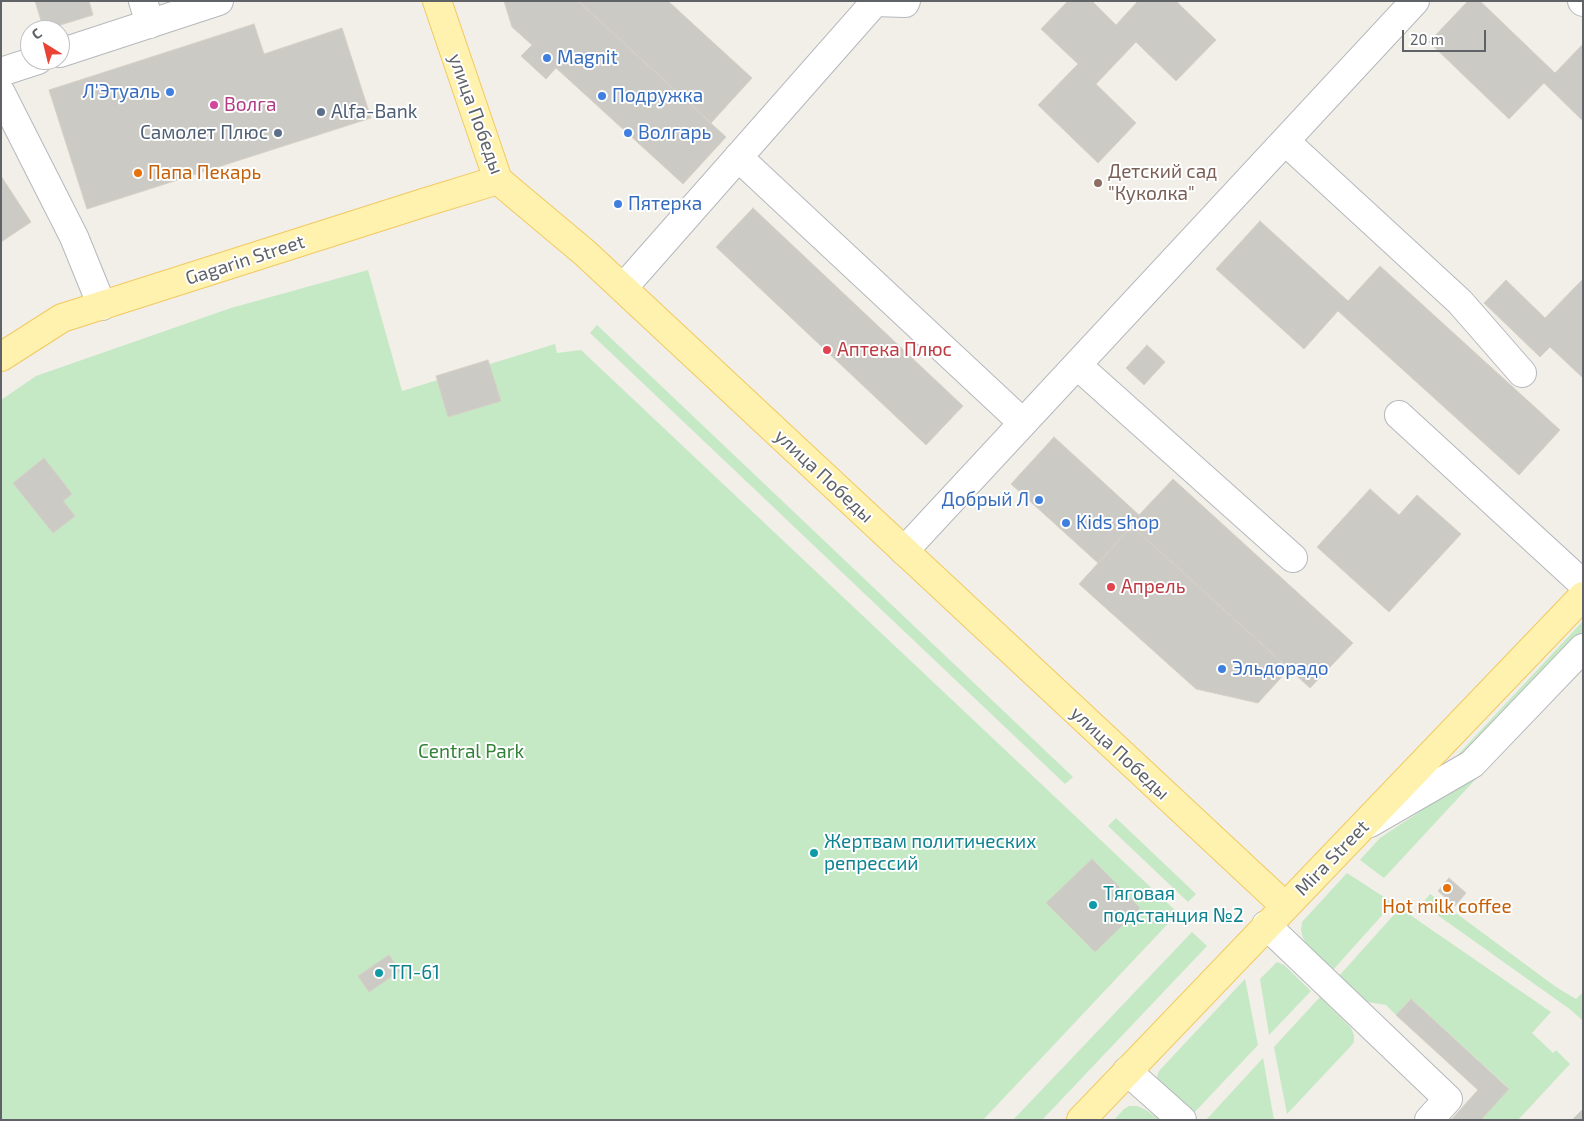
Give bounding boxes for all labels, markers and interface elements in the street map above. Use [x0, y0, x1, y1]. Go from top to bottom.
north arrow [20, 20, 70, 70]
scale bar [1404, 20, 1488, 52]
text: С [28, 24, 45, 43]
text: 20 m [1410, 30, 1444, 48]
place label: Magnit [557, 47, 618, 69]
street label: улица Победы [444, 51, 508, 177]
marker: Magnit [541, 52, 553, 64]
place label: Л'Этуаль [82, 81, 160, 103]
place label: Подружка [612, 85, 703, 107]
marker: Л'Этуаль [164, 86, 176, 98]
marker: Подружка [596, 90, 608, 102]
place label: Волга [224, 94, 276, 116]
marker: Волга [208, 99, 220, 111]
place label: Alfa-Bank [331, 101, 417, 123]
marker: Alfa-Bank [315, 106, 327, 118]
place label: Самолет Плюс [140, 122, 268, 144]
place label: Волгарь [638, 122, 711, 144]
marker: Самолет Плюс [272, 127, 284, 139]
marker: Волгарь [622, 127, 634, 139]
place label: Детский сад "Куколка" [1108, 161, 1217, 205]
place label: Папа Пекарь [148, 162, 261, 184]
marker: Папа Пекарь [132, 167, 144, 179]
marker: Детский сад "Куколка" [1092, 177, 1104, 189]
place label: Пятерка [628, 193, 702, 215]
marker: Пятерка [612, 198, 624, 210]
street label: Gagarin Street [183, 230, 307, 290]
place label: Аптека Плюс [837, 339, 952, 361]
marker: Аптека Плюс [821, 344, 833, 356]
street label: улица Победы [770, 424, 878, 528]
place label: Добрый Л [942, 489, 1029, 511]
marker: Добрый Л [1033, 494, 1045, 506]
place label: Kids shop [1076, 512, 1159, 534]
marker: Kids shop [1060, 517, 1072, 529]
place label: Апрель [1121, 576, 1186, 598]
marker: Апрель [1105, 581, 1117, 593]
place label: Эльдорадо [1232, 658, 1329, 680]
marker: Эльдорадо [1216, 663, 1228, 675]
street label: улица Победы [1066, 701, 1174, 805]
park label: Central Park [418, 741, 524, 763]
street label: Mira Street [1290, 815, 1374, 901]
place label: Жертвам политических репрессий [824, 831, 1036, 875]
marker: Жертвам политических репрессий [808, 847, 820, 859]
marker: Hot milk coffee [1441, 882, 1453, 894]
place label: Тяговая подстанция №2 [1103, 883, 1244, 927]
place label: Hot milk coffee [1382, 896, 1512, 918]
marker: Тяговая подстанция №2 [1087, 899, 1099, 911]
place label: ТП-61 [389, 962, 440, 984]
marker: ТП-61 [373, 967, 385, 979]

